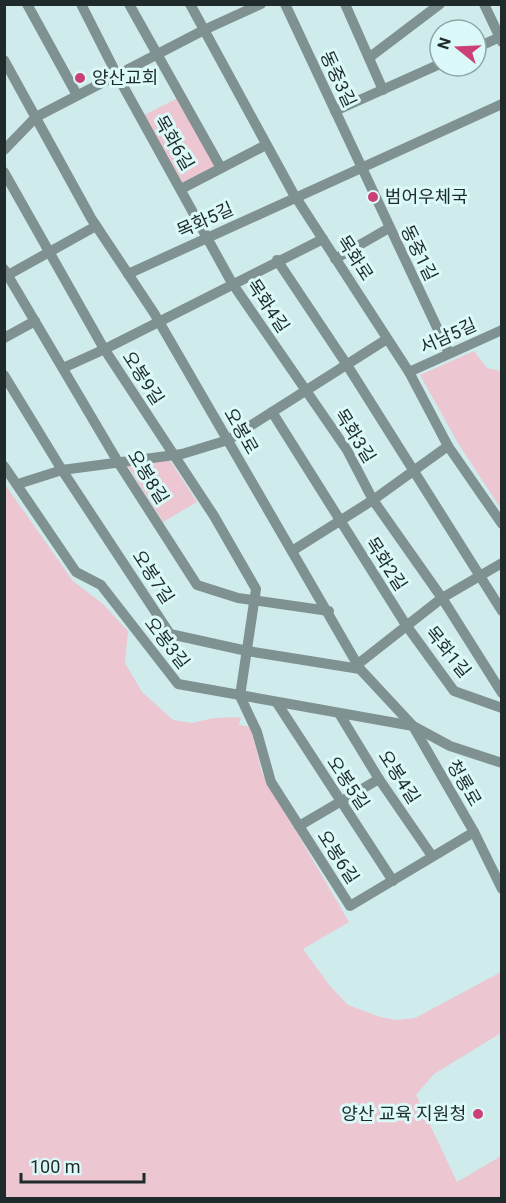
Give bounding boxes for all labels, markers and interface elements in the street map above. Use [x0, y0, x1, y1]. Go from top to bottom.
north arrow [428, 18, 488, 78]
text: N [433, 35, 455, 52]
street label: 동중3길 [316, 47, 361, 110]
place label: 양산교회 [92, 67, 158, 88]
marker: 양산교회 [73, 71, 87, 85]
street label: 목화6길 [150, 112, 198, 174]
place label: 범어우체국 [385, 186, 468, 207]
marker: 범어우체국 [366, 190, 380, 204]
street label: 목화5길 [173, 198, 236, 241]
street label: 동중1길 [397, 221, 442, 284]
street label: 목화로 [333, 231, 378, 284]
street label: 목화4길 [243, 275, 294, 336]
street label: 서남5길 [416, 314, 479, 357]
street label: 오봉9길 [118, 347, 169, 409]
street label: 오봉로 [220, 404, 263, 458]
street label: 목화3길 [331, 405, 380, 467]
street label: 오봉8길 [124, 446, 173, 508]
street label: 목화2길 [361, 533, 412, 595]
street label: 오봉7길 [128, 546, 179, 608]
street label: 오봉3길 [141, 613, 194, 673]
street label: 목화1길 [421, 622, 475, 682]
street label: 오봉4길 [374, 746, 425, 808]
street label: 오봉5길 [323, 752, 374, 813]
street label: 청룡로 [443, 756, 486, 810]
street label: 오봉6길 [313, 826, 364, 888]
place label: 양산 교육 지원청 [341, 1103, 466, 1124]
marker: 양산 교육 지원청 [471, 1107, 485, 1121]
scale bar [21, 1146, 144, 1184]
text: 100 m [30, 1156, 81, 1177]

